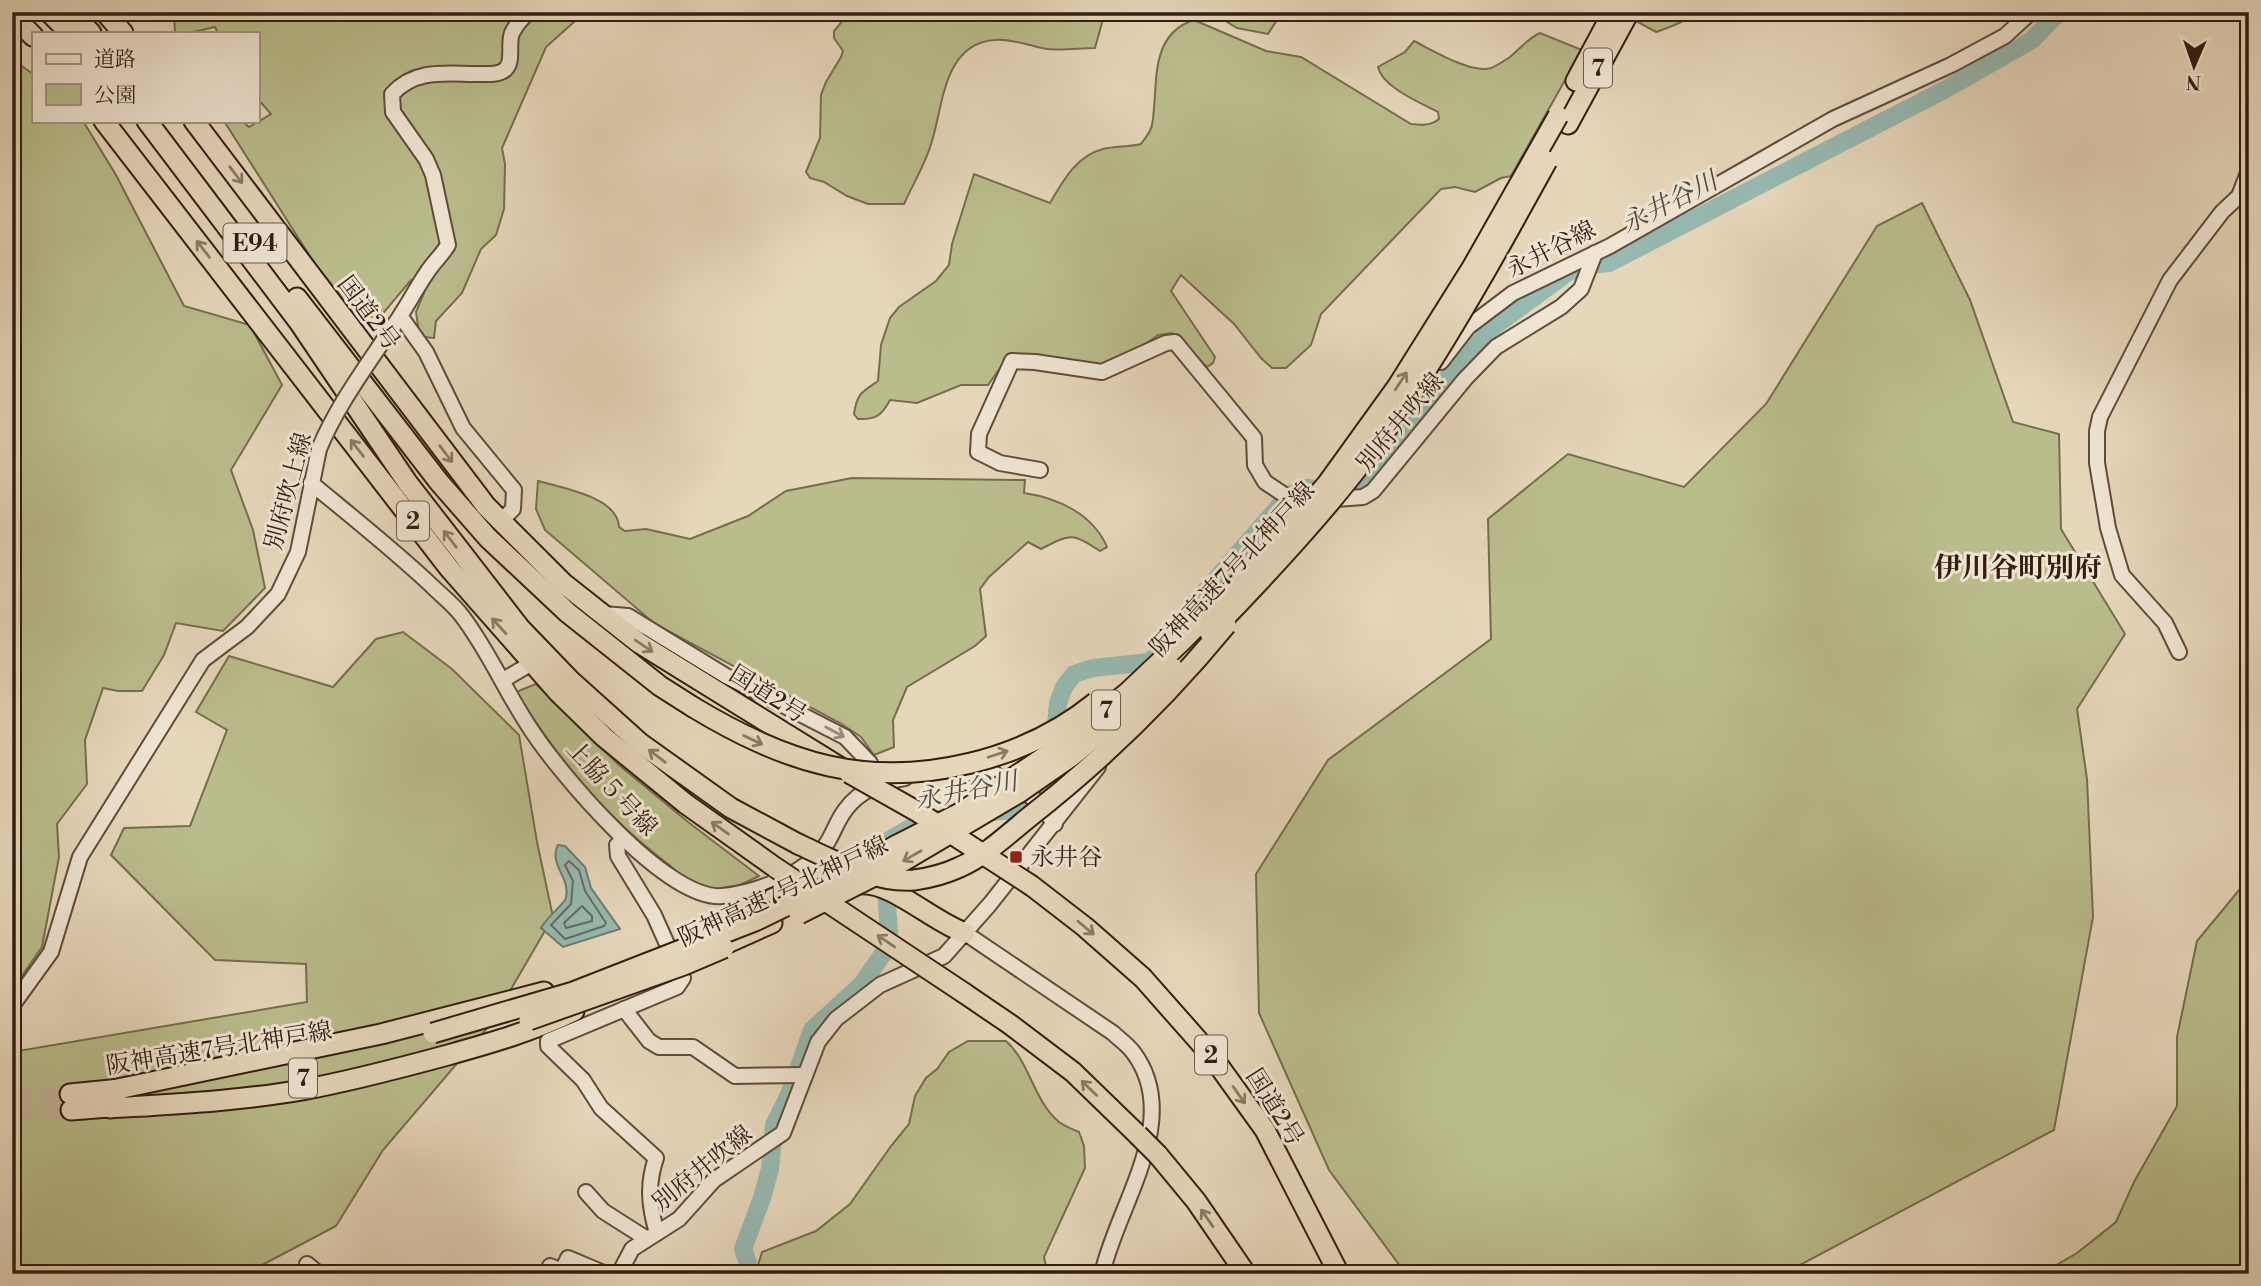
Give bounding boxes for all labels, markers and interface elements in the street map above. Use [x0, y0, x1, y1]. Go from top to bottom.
legend [32, 32, 259, 122]
north arrow [2160, 32, 2230, 102]
text: 道路 [94, 47, 136, 73]
road number: 7 [1584, 48, 1612, 88]
text: N [2186, 70, 2201, 94]
text: 公園 [94, 83, 136, 109]
water label: 永井谷川 [1616, 164, 1726, 241]
one-way arrow [228, 165, 243, 184]
street label: 永井谷線 [1502, 215, 1601, 285]
road number: E94 [224, 224, 286, 262]
one-way arrow [195, 240, 210, 258]
street label: 国道2号 [330, 270, 406, 357]
street label: 別府井吹線 [1351, 367, 1451, 478]
one-way arrow [1393, 372, 1408, 391]
street label: 別府吹上線 [259, 429, 319, 553]
one-way arrow [349, 440, 364, 458]
one-way arrow [439, 445, 454, 463]
street label: 阪神高速7号北神戸線 [1144, 476, 1321, 663]
road number: 2 [397, 502, 429, 540]
one-way arrow [443, 530, 457, 549]
district label: 伊川谷町別府 [1934, 551, 2102, 586]
one-way arrow [490, 618, 507, 635]
one-way arrow [634, 638, 653, 653]
street label: 国道2号 [723, 659, 812, 730]
road number: 7 [1092, 690, 1120, 730]
one-way arrow [825, 726, 845, 740]
one-way arrow [742, 734, 763, 747]
street label: 上脇５号線 [559, 735, 663, 843]
one-way arrow [986, 747, 1008, 759]
one-way arrow [648, 749, 667, 764]
water label: 永井谷川 [912, 765, 1023, 817]
one-way arrow [711, 821, 730, 835]
street label: 阪神高速7号北神戸線 [674, 830, 893, 954]
place label: 永井谷 [1030, 843, 1102, 873]
one-way arrow [902, 849, 922, 863]
marker: 永井谷 [1008, 849, 1024, 865]
one-way arrow [1076, 920, 1094, 936]
one-way arrow [877, 934, 897, 948]
street label: 阪神高速7号北神戸線 [104, 1016, 334, 1080]
road number: 2 [1195, 1036, 1227, 1074]
road number: 7 [289, 1058, 317, 1098]
street label: 国道2号 [1239, 1063, 1310, 1152]
one-way arrow [1081, 1079, 1098, 1096]
one-way arrow [1232, 1085, 1246, 1104]
street label: 別府井吹線 [647, 1119, 759, 1218]
one-way arrow [1200, 1209, 1214, 1228]

